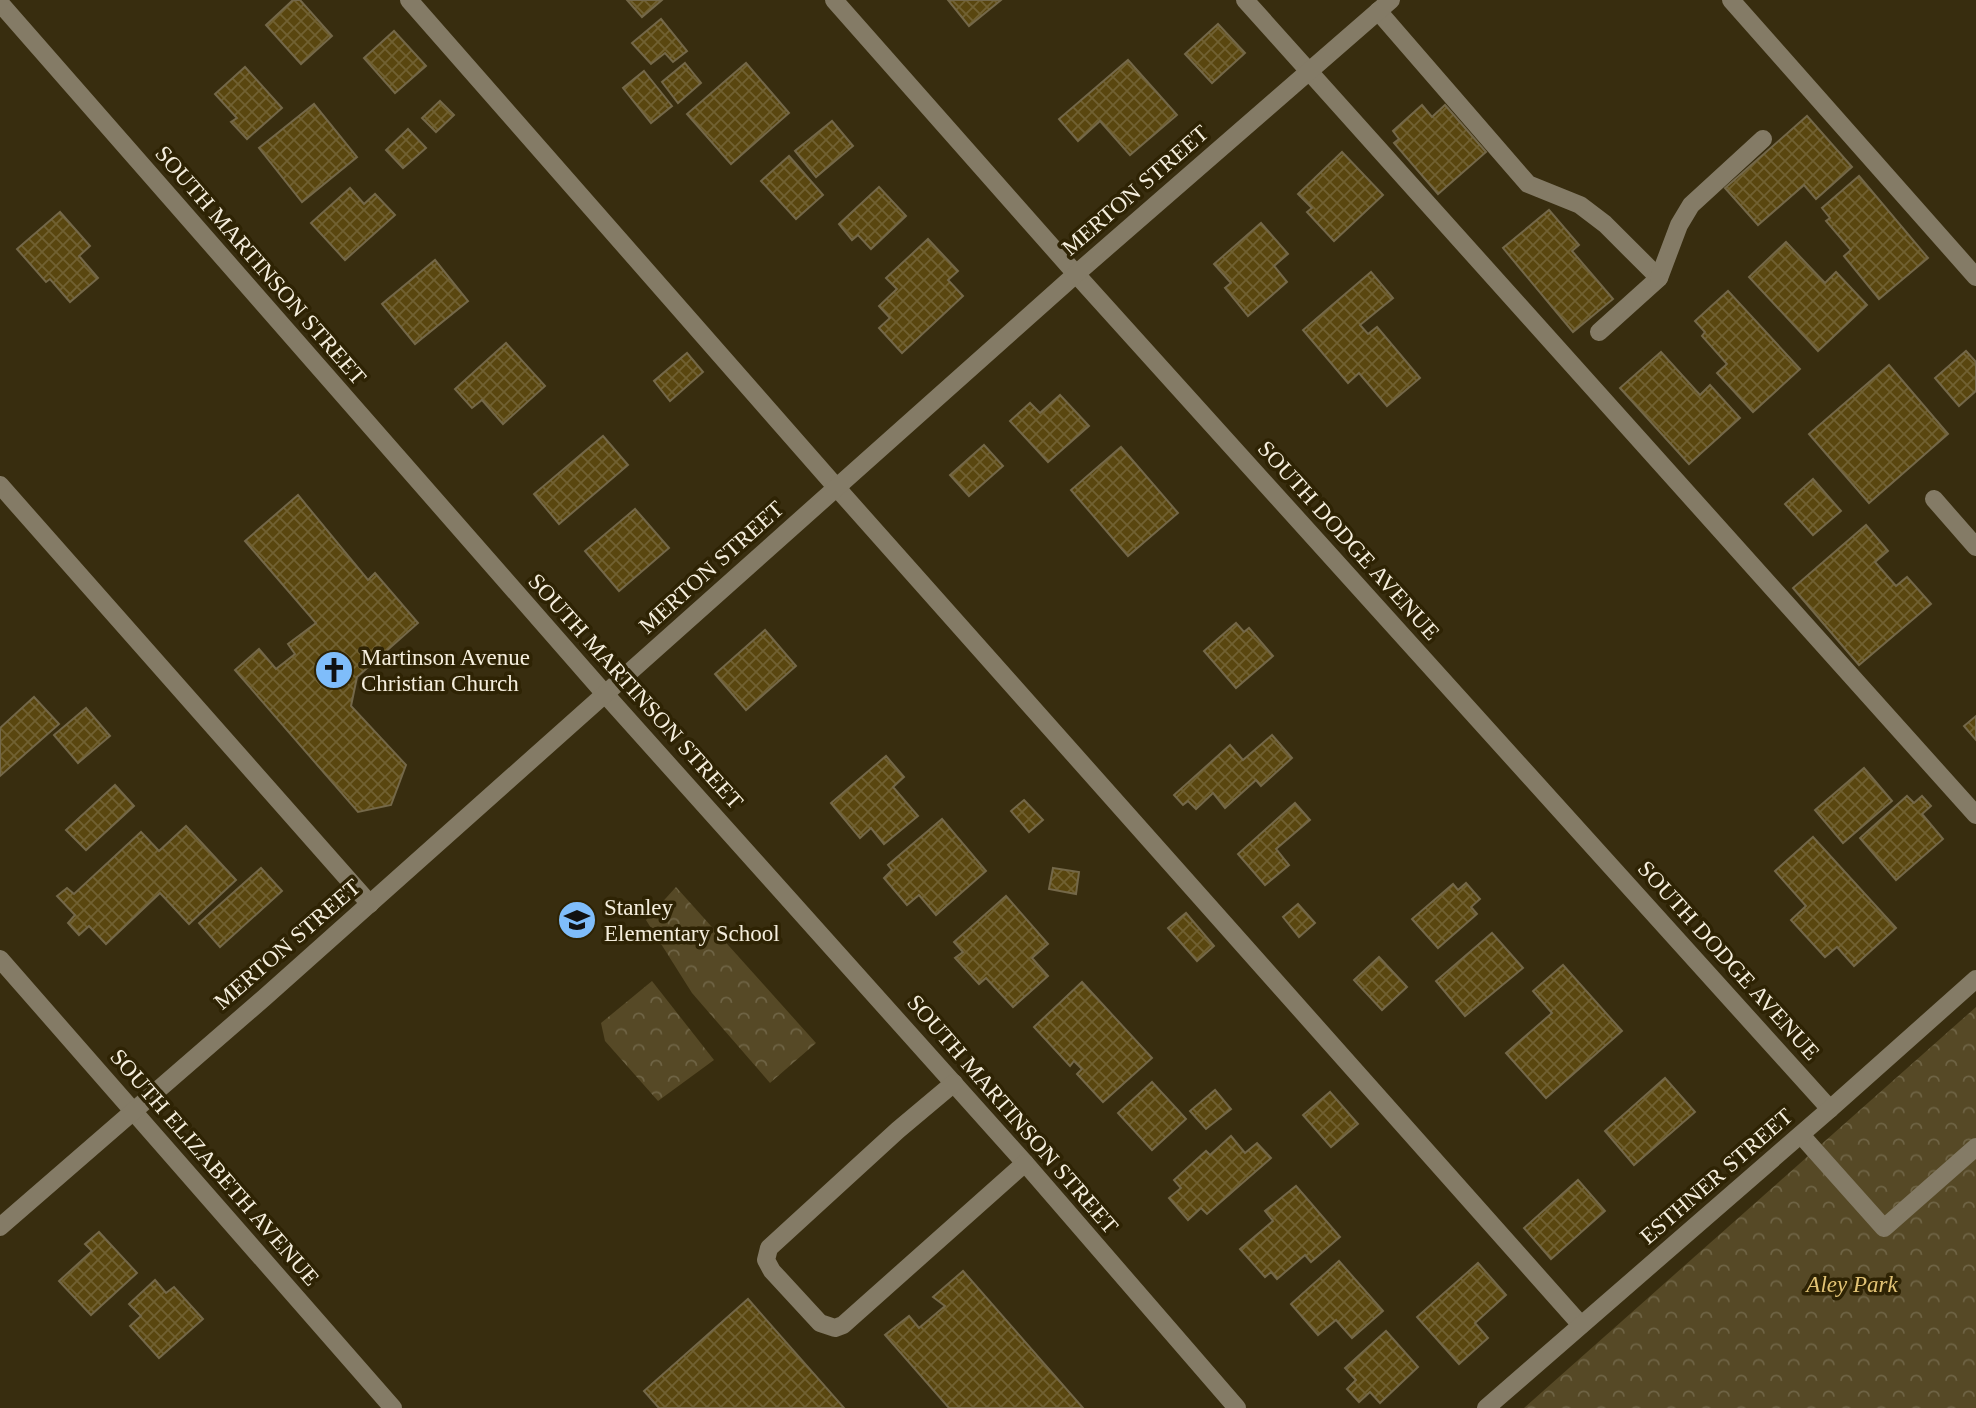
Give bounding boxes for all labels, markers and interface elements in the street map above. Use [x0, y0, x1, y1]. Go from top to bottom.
street label: MERTON STREET [1057, 120, 1213, 261]
street label: SOUTH MARTINSON STREET [150, 141, 371, 390]
street label: SOUTH DODGE AVENUE [1253, 436, 1445, 645]
street label: MERTON STREET [634, 496, 789, 639]
street label: SOUTH MARTINSON STREET [523, 569, 748, 814]
place label: Martinson Avenue Christian Church [361, 645, 530, 696]
church icon: Martinson Avenue Christian Church [313, 649, 355, 691]
street label: SOUTH DODGE AVENUE [1633, 856, 1825, 1065]
street label: MERTON STREET [209, 874, 365, 1015]
place label: Stanley Elementary School [604, 895, 780, 946]
school or university icon: Stanley Elementary School [556, 899, 598, 941]
street label: SOUTH MARTINSON STREET [902, 990, 1123, 1239]
street label: SOUTH ELIZABETH AVENUE [105, 1044, 324, 1291]
street label: ESTHNER STREET [1635, 1103, 1798, 1249]
park label: Aley Park [1804, 1272, 1898, 1297]

